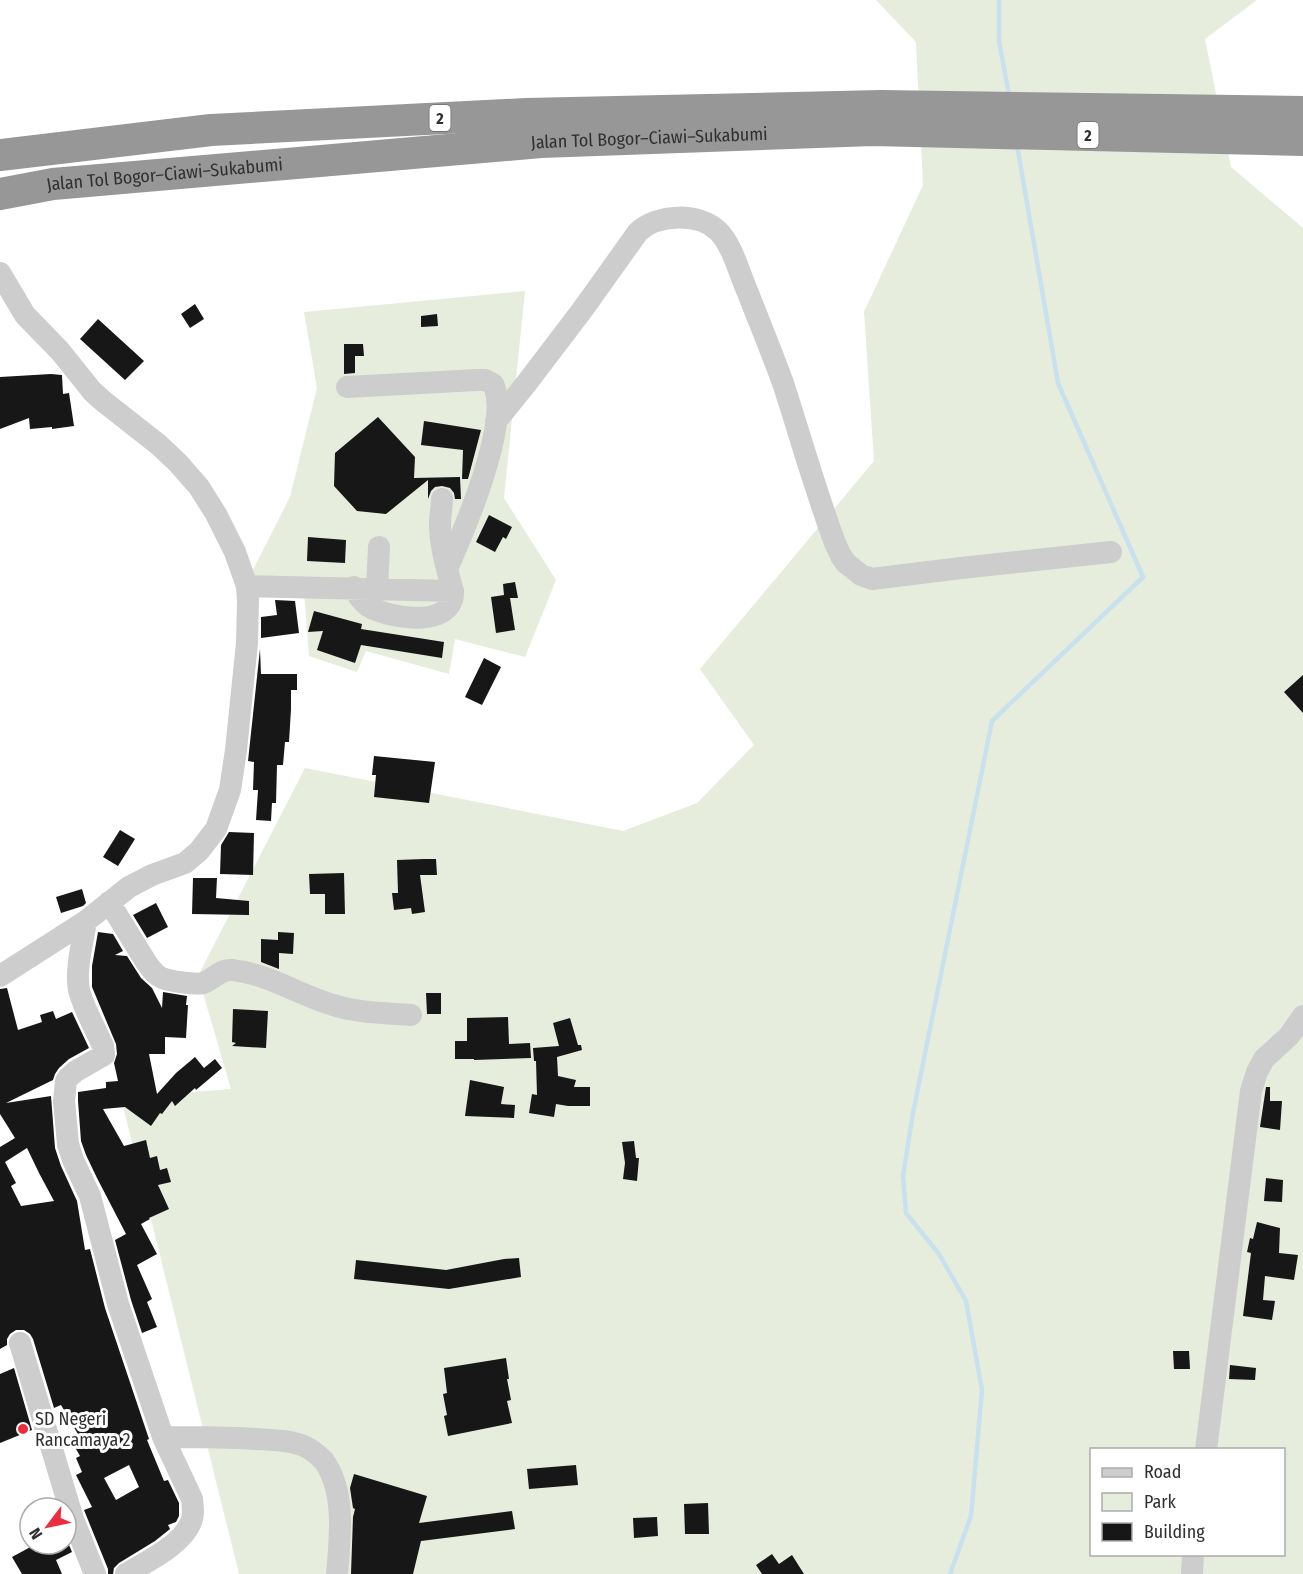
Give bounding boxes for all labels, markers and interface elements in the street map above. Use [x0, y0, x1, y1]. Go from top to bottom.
road number: 2 [430, 105, 450, 131]
road number: 2 [1078, 122, 1098, 148]
street label: Jalan Tol Bogor–Ciawi–Sukabumi [530, 123, 768, 154]
street label: Jalan Tol Bogor–Ciawi–Sukabumi [45, 153, 284, 196]
place label: SD Negeri Rancamaya 2 [35, 1408, 130, 1451]
marker: SD Negeri Rancamaya 2 [16, 1422, 30, 1436]
legend [1090, 1448, 1285, 1556]
text: Road [1144, 1461, 1181, 1483]
text: Park [1144, 1491, 1177, 1513]
north arrow [18, 1496, 78, 1556]
text: Building [1144, 1521, 1205, 1543]
text: N [25, 1525, 46, 1543]

